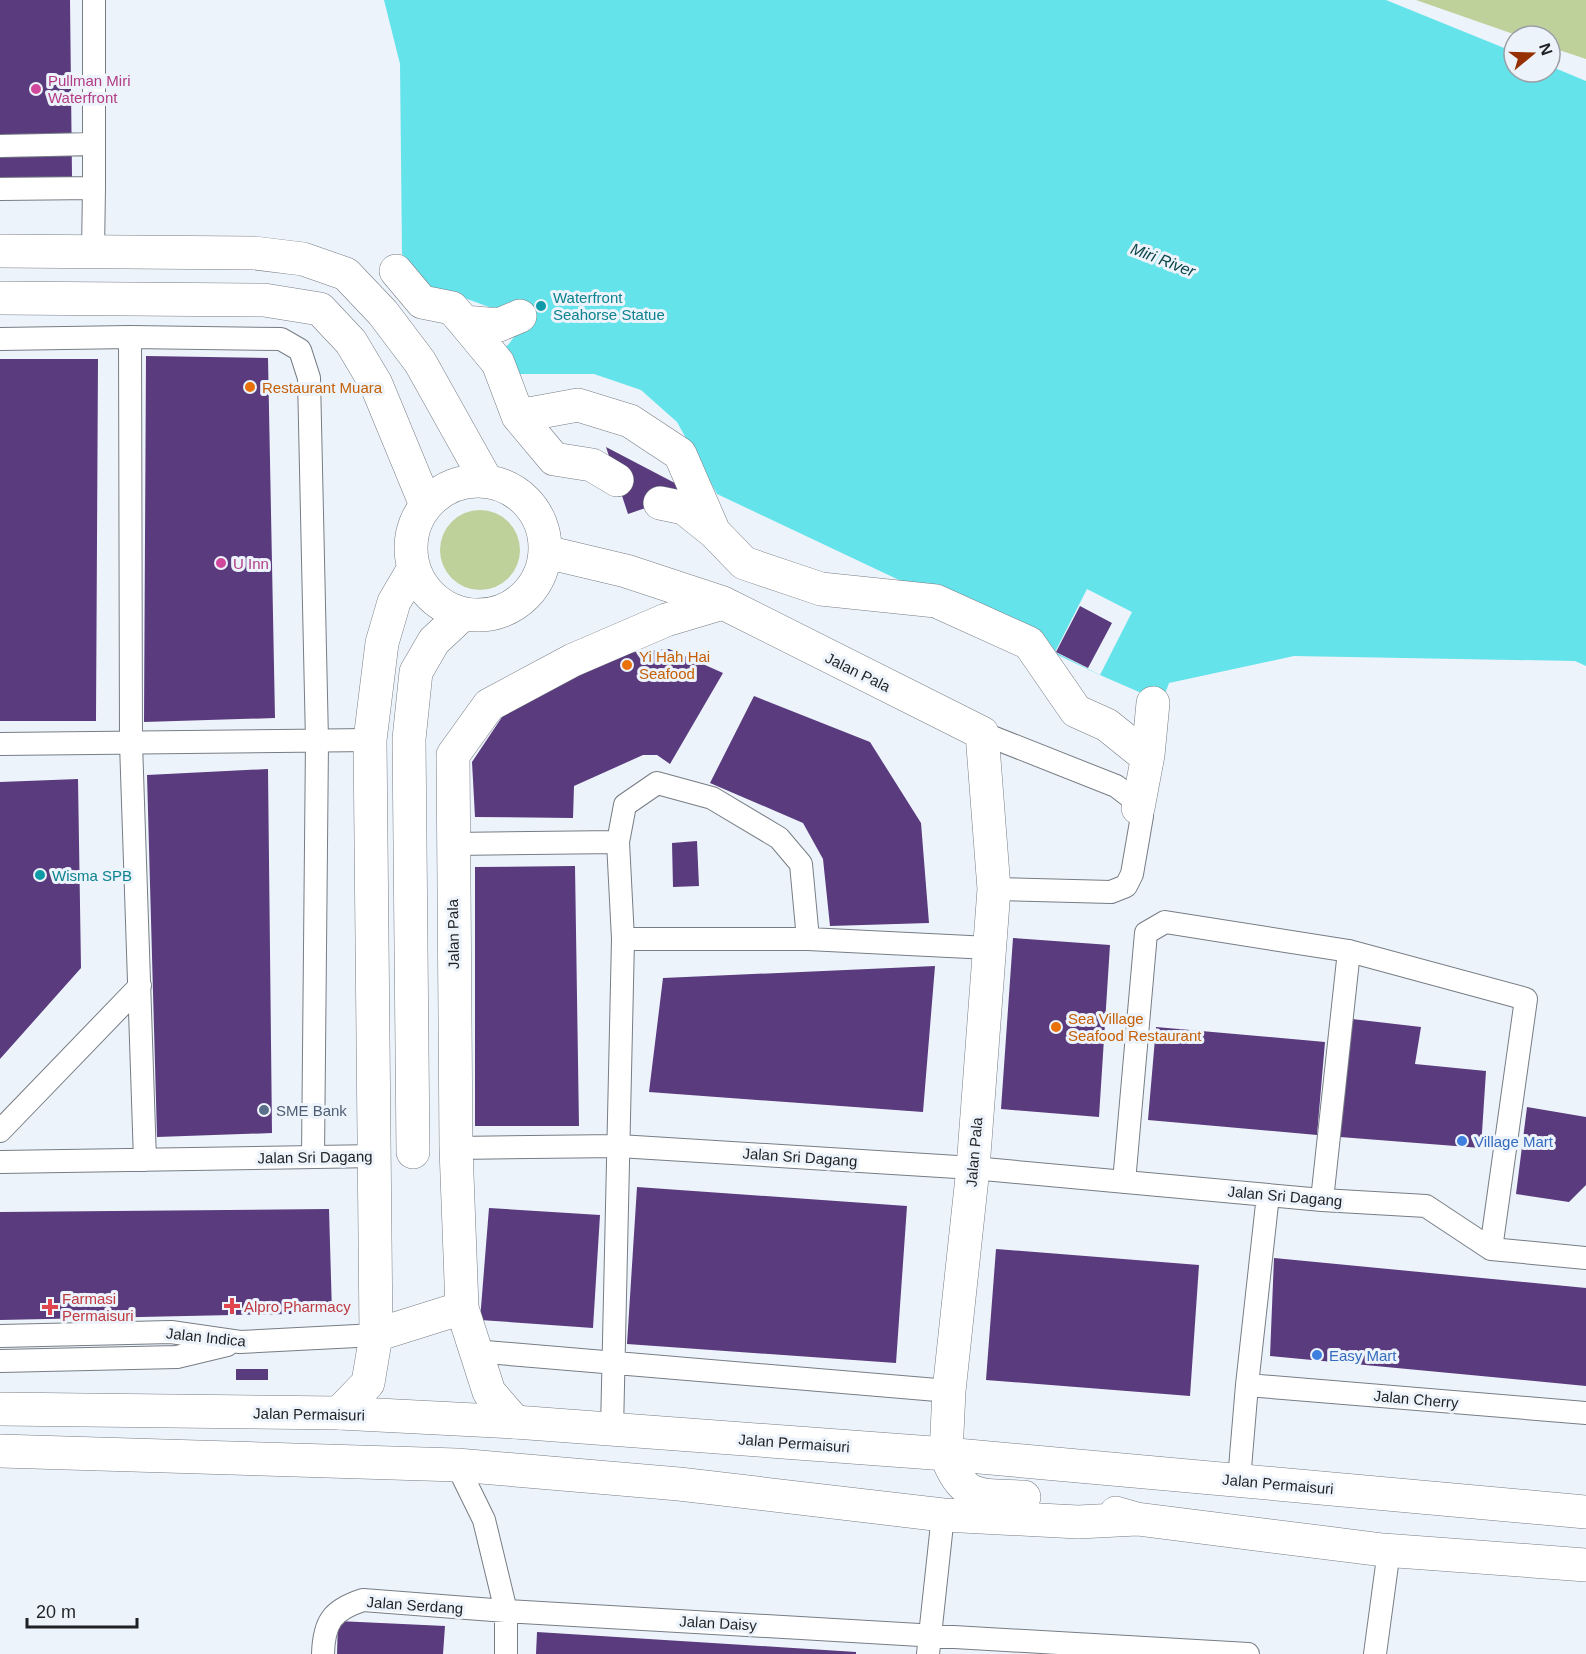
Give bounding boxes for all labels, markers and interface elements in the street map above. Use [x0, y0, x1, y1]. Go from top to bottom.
north arrow [1502, 24, 1562, 84]
text: N [1536, 41, 1556, 58]
place label: Pullman Miri Waterfront [48, 72, 131, 106]
marker: Pullman Miri Waterfront [29, 82, 43, 96]
water label: Miri River [1128, 240, 1198, 280]
place label: Waterfront Seahorse Statue [553, 289, 665, 323]
marker: Waterfront Seahorse Statue [534, 299, 548, 313]
place label: Restaurant Muara [262, 379, 383, 396]
marker: Restaurant Muara [243, 380, 257, 394]
place label: U Inn [233, 555, 269, 572]
marker: U Inn [214, 556, 228, 570]
place label: Yi Hah Hai Seafood [639, 648, 710, 682]
street label: Jalan Pala [823, 649, 894, 695]
marker: Yi Hah Hai Seafood [620, 658, 634, 672]
place label: Wisma SPB [52, 867, 132, 884]
marker: Wisma SPB [33, 868, 47, 882]
street label: Jalan Pala [444, 898, 462, 969]
place label: Sea Village Seafood Restaurant [1068, 1010, 1202, 1044]
marker: Sea Village Seafood Restaurant [1049, 1020, 1063, 1034]
place label: SME Bank [276, 1102, 347, 1119]
marker: SME Bank [257, 1103, 271, 1117]
street label: Jalan Pala [962, 1116, 986, 1188]
place label: Village Mart [1474, 1133, 1554, 1150]
marker: Village Mart [1455, 1134, 1469, 1148]
street label: Jalan Sri Dagang [742, 1145, 858, 1169]
street label: Jalan Sri Dagang [257, 1147, 373, 1167]
street label: Jalan Sri Dagang [1227, 1183, 1343, 1209]
place label: Farmasi Permaisuri [62, 1290, 134, 1324]
place label: Alpro Pharmacy [244, 1298, 351, 1315]
marker: Alpro Pharmacy [225, 1299, 239, 1313]
marker: Farmasi Permaisuri [43, 1300, 57, 1314]
street label: Jalan Indica [165, 1324, 247, 1350]
place label: Easy Mart [1329, 1347, 1397, 1364]
marker: Easy Mart [1310, 1348, 1324, 1362]
street label: Jalan Cherry [1373, 1387, 1460, 1411]
street label: Jalan Permaisuri [253, 1405, 365, 1423]
street label: Jalan Permaisuri [738, 1431, 850, 1455]
street label: Jalan Permaisuri [1222, 1471, 1334, 1497]
scale bar [27, 1591, 136, 1629]
street label: Jalan Serdang [366, 1593, 464, 1617]
text: 20 m [36, 1602, 76, 1622]
street label: Jalan Daisy [679, 1612, 758, 1634]

